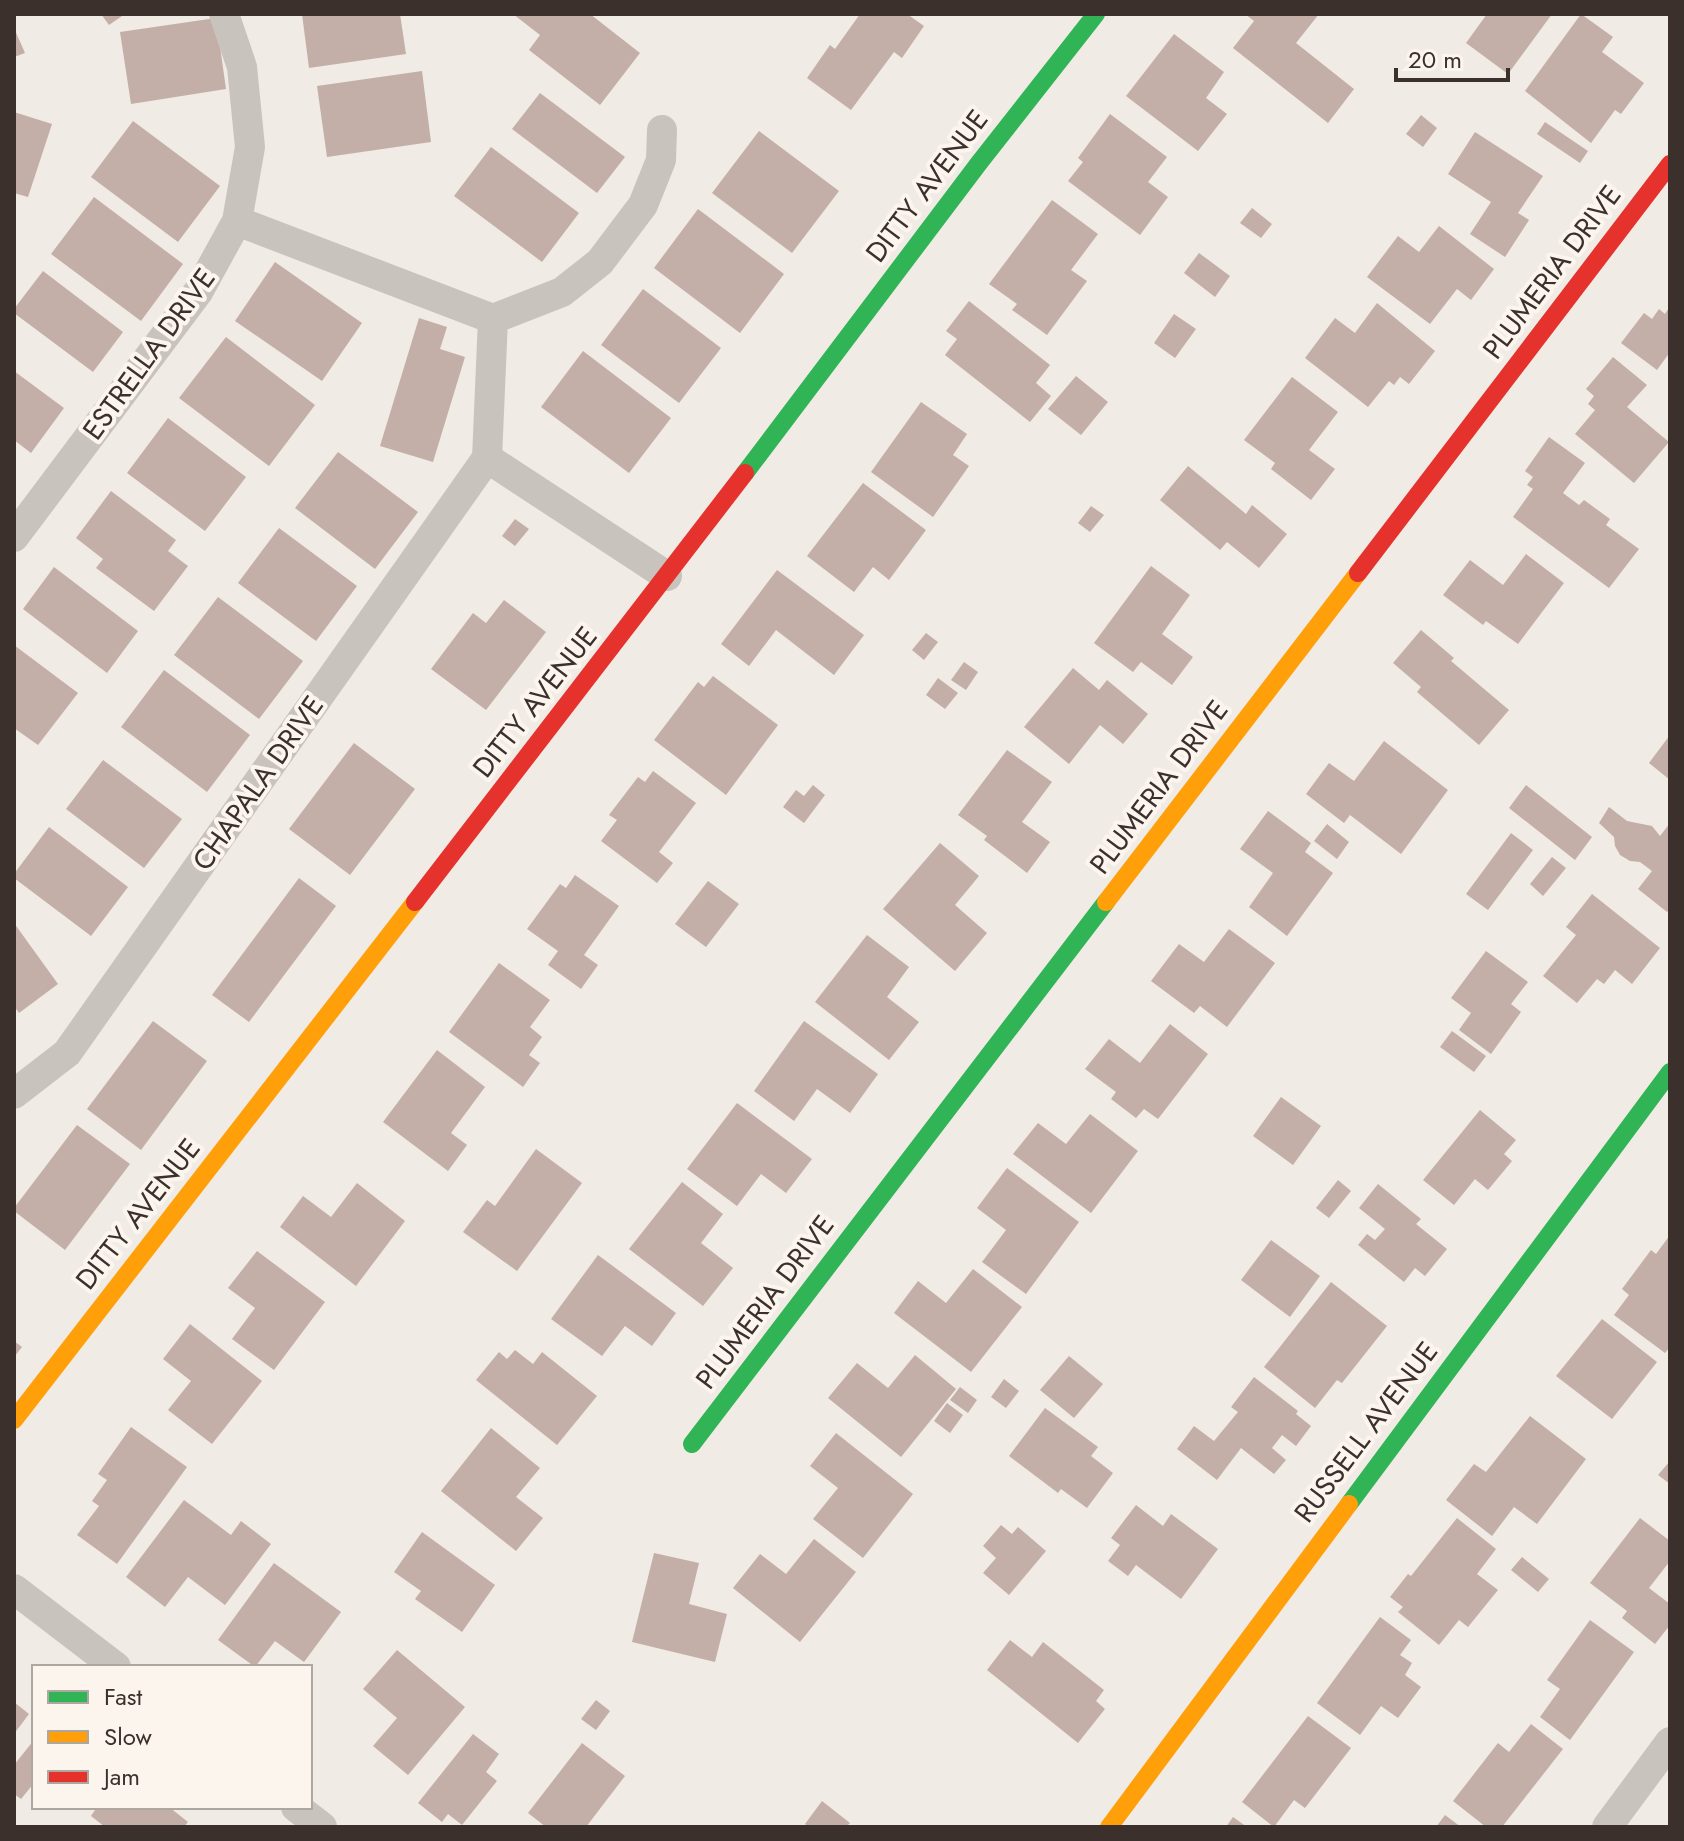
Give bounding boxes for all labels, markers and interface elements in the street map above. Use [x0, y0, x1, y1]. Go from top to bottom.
scale bar [1396, 32, 1508, 82]
text: 20 m [1408, 42, 1462, 77]
street label: DITTY AVENUE [856, 101, 998, 271]
street label: PLUMERIA DRIVE [1473, 176, 1631, 368]
street label: ESTRELLA DRIVE [73, 260, 225, 448]
street label: DITTY AVENUE [463, 618, 607, 786]
street label: CHAPALA DRIVE [182, 687, 334, 879]
street label: PLUMERIA DRIVE [1080, 691, 1238, 883]
street label: DITTY AVENUE [66, 1130, 210, 1298]
street label: PLUMERIA DRIVE [686, 1206, 844, 1398]
street label: RUSSELL AVENUE [1284, 1333, 1448, 1531]
legend [32, 1665, 312, 1809]
text: Fast [104, 1679, 142, 1714]
text: Slow [104, 1719, 152, 1754]
text: Jam [101, 1759, 140, 1794]

